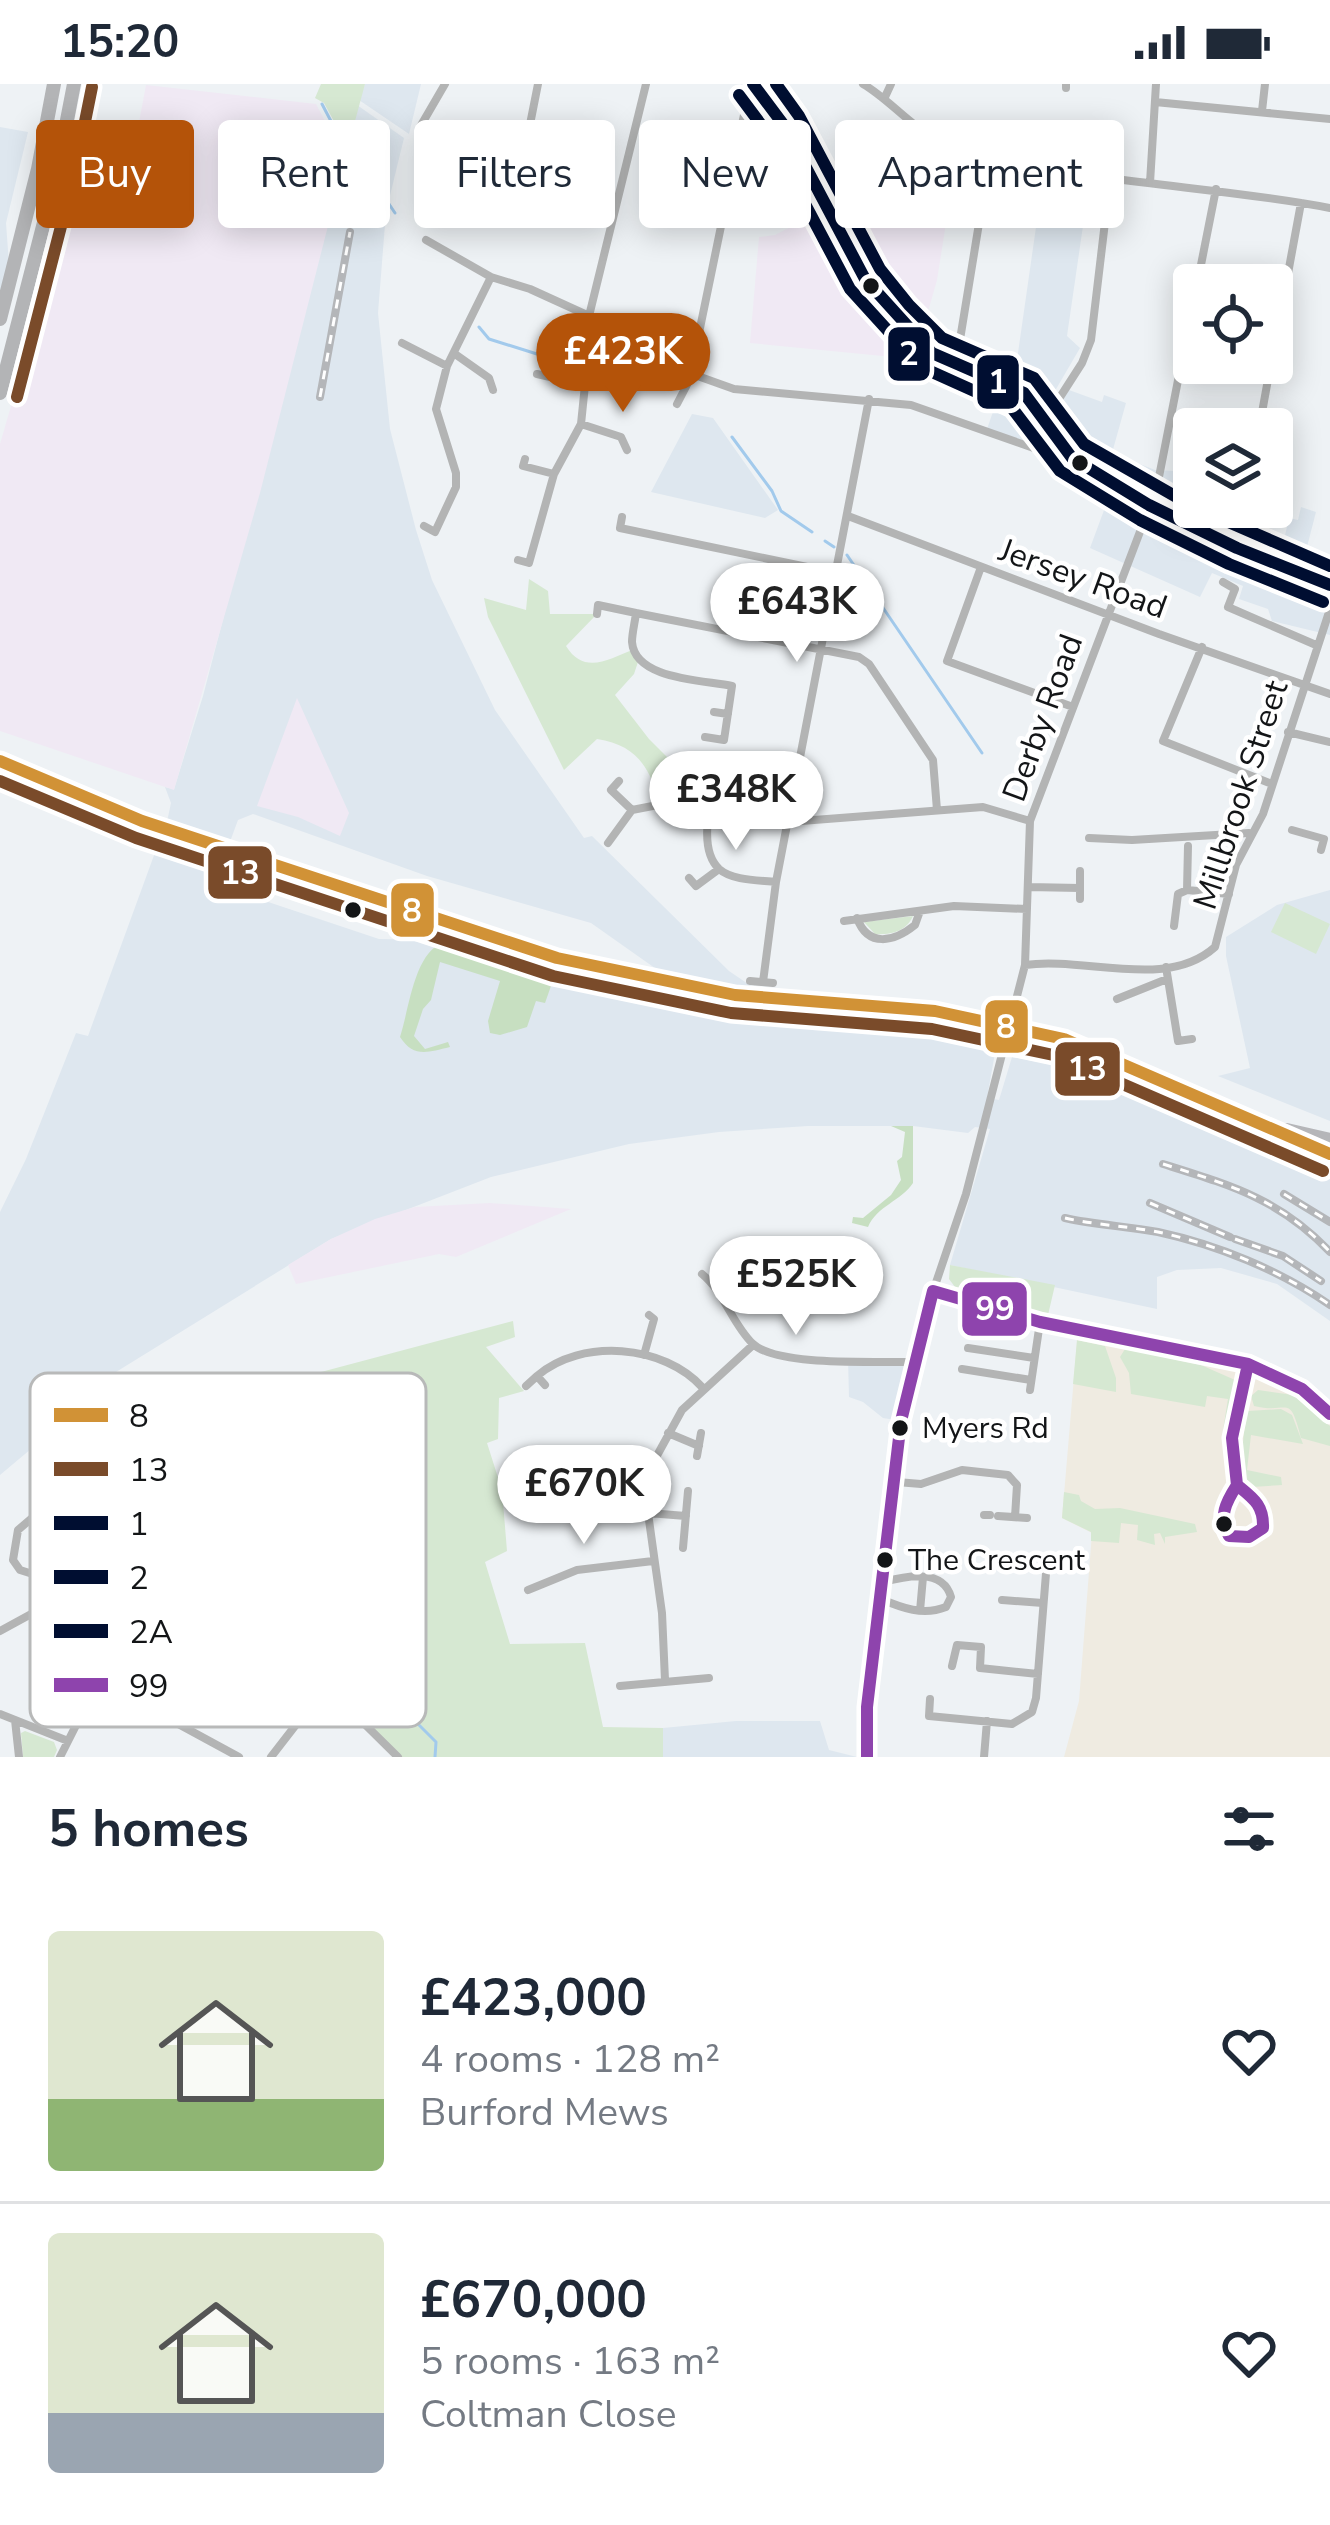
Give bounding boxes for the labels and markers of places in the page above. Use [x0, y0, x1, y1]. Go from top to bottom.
unlabelled marker [860, 275, 882, 297]
pin: £423K [539, 313, 707, 415]
unlabelled marker [1069, 452, 1091, 474]
pin: £643K [713, 563, 881, 665]
pin: £348K [652, 751, 820, 853]
unlabelled marker [342, 899, 364, 921]
pin: £525K [712, 1236, 880, 1338]
place label: Myers Rd [922, 1408, 1049, 1449]
marker: Myers Rd [889, 1417, 911, 1439]
pin: £670K [500, 1445, 668, 1547]
unlabelled marker [1213, 1513, 1235, 1535]
place label: The Crescent [908, 1540, 1085, 1581]
marker: The Crescent [874, 1549, 896, 1571]

